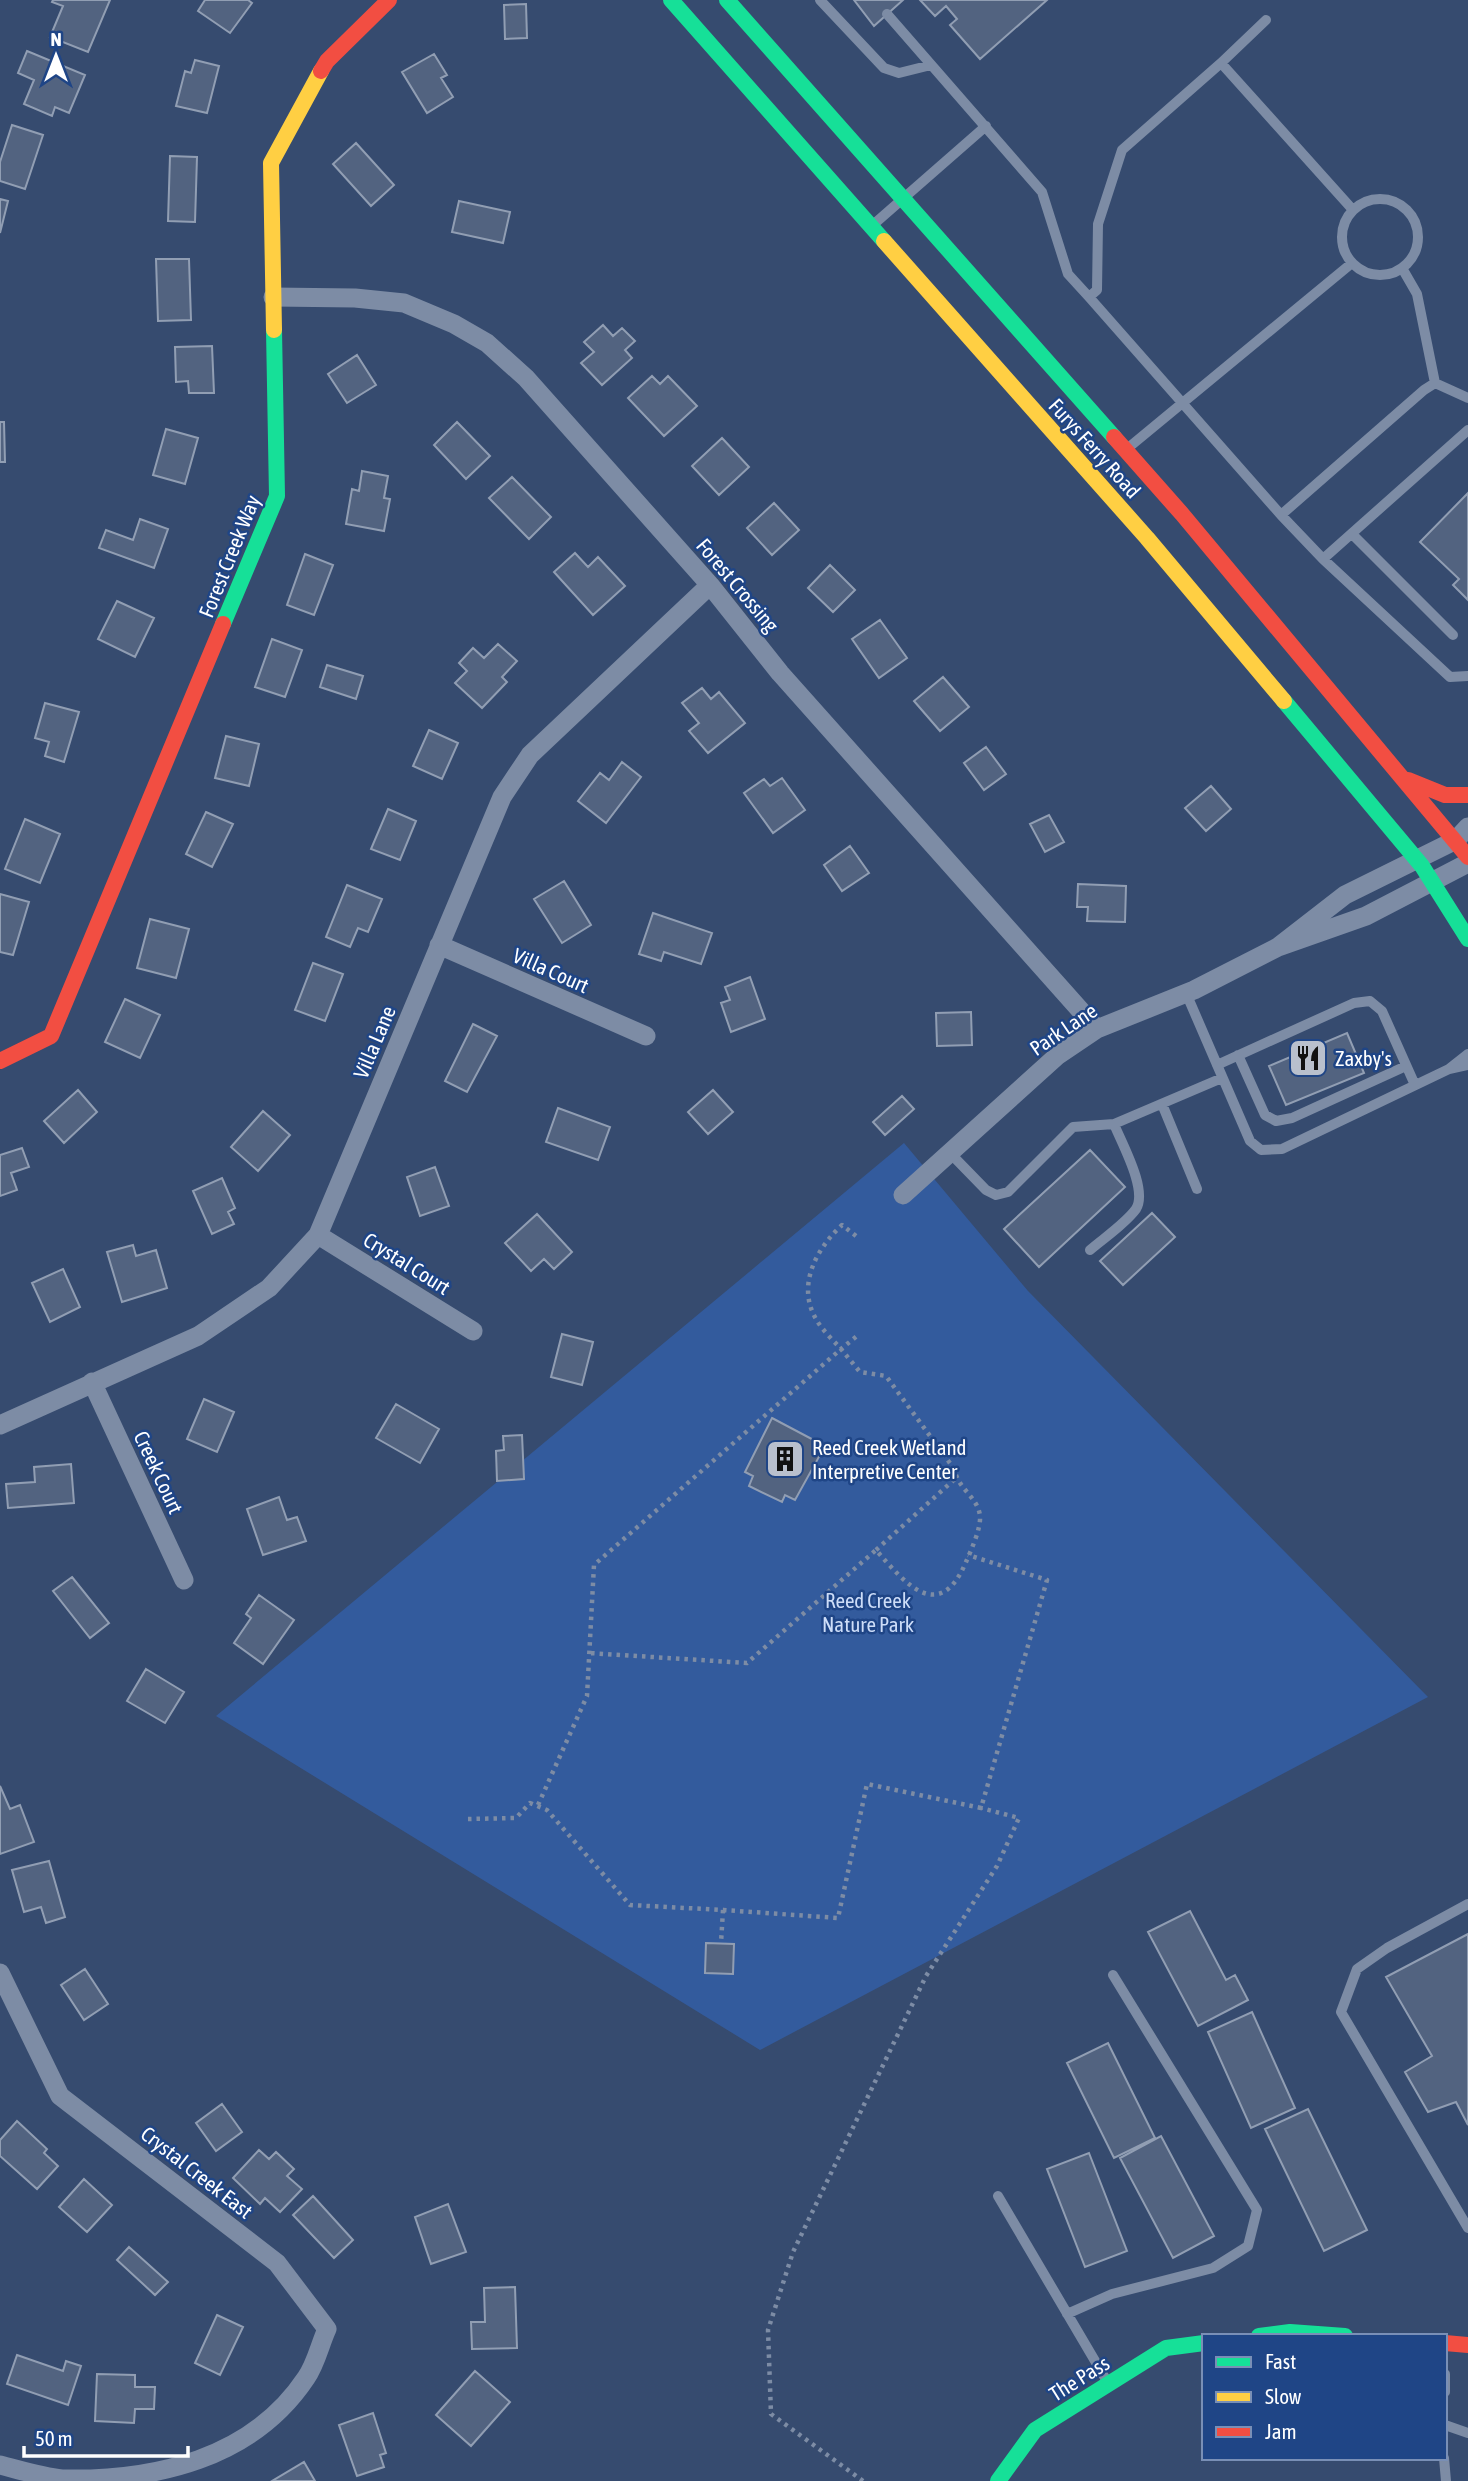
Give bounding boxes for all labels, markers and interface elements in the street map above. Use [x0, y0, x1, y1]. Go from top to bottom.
north arrow [21, 21, 91, 91]
text: N [50, 28, 62, 50]
street label: Furys Ferry Road [1044, 393, 1146, 503]
street label: Forest Creek Way [194, 491, 265, 621]
street label: Forest Crossing [692, 533, 784, 637]
street label: Villa Court [509, 943, 593, 997]
street label: Park Lane [1025, 998, 1101, 1060]
street label: Villa Lane [348, 1002, 400, 1082]
restaurant icon: Zaxby's [1287, 1037, 1329, 1079]
place label: Zaxby's [1335, 1046, 1392, 1070]
street label: Crystal Court [359, 1227, 455, 1299]
street label: Creek Court [129, 1427, 189, 1517]
place label: Reed Creek Wetland Interpretive Center [812, 1435, 967, 1483]
building icon: Reed Creek Wetland Interpretive Center [764, 1438, 806, 1480]
park label: Reed Creek Nature Park [822, 1588, 914, 1636]
street label: Crystal Creek East [136, 2121, 258, 2223]
legend [1202, 2334, 1447, 2460]
text: Fast [1265, 2349, 1296, 2373]
street label: The Pass [1045, 2350, 1113, 2406]
text: Slow [1265, 2384, 1302, 2408]
scale bar [24, 2414, 189, 2458]
text: Jam [1265, 2419, 1297, 2443]
text: 50 m [35, 2426, 73, 2450]

